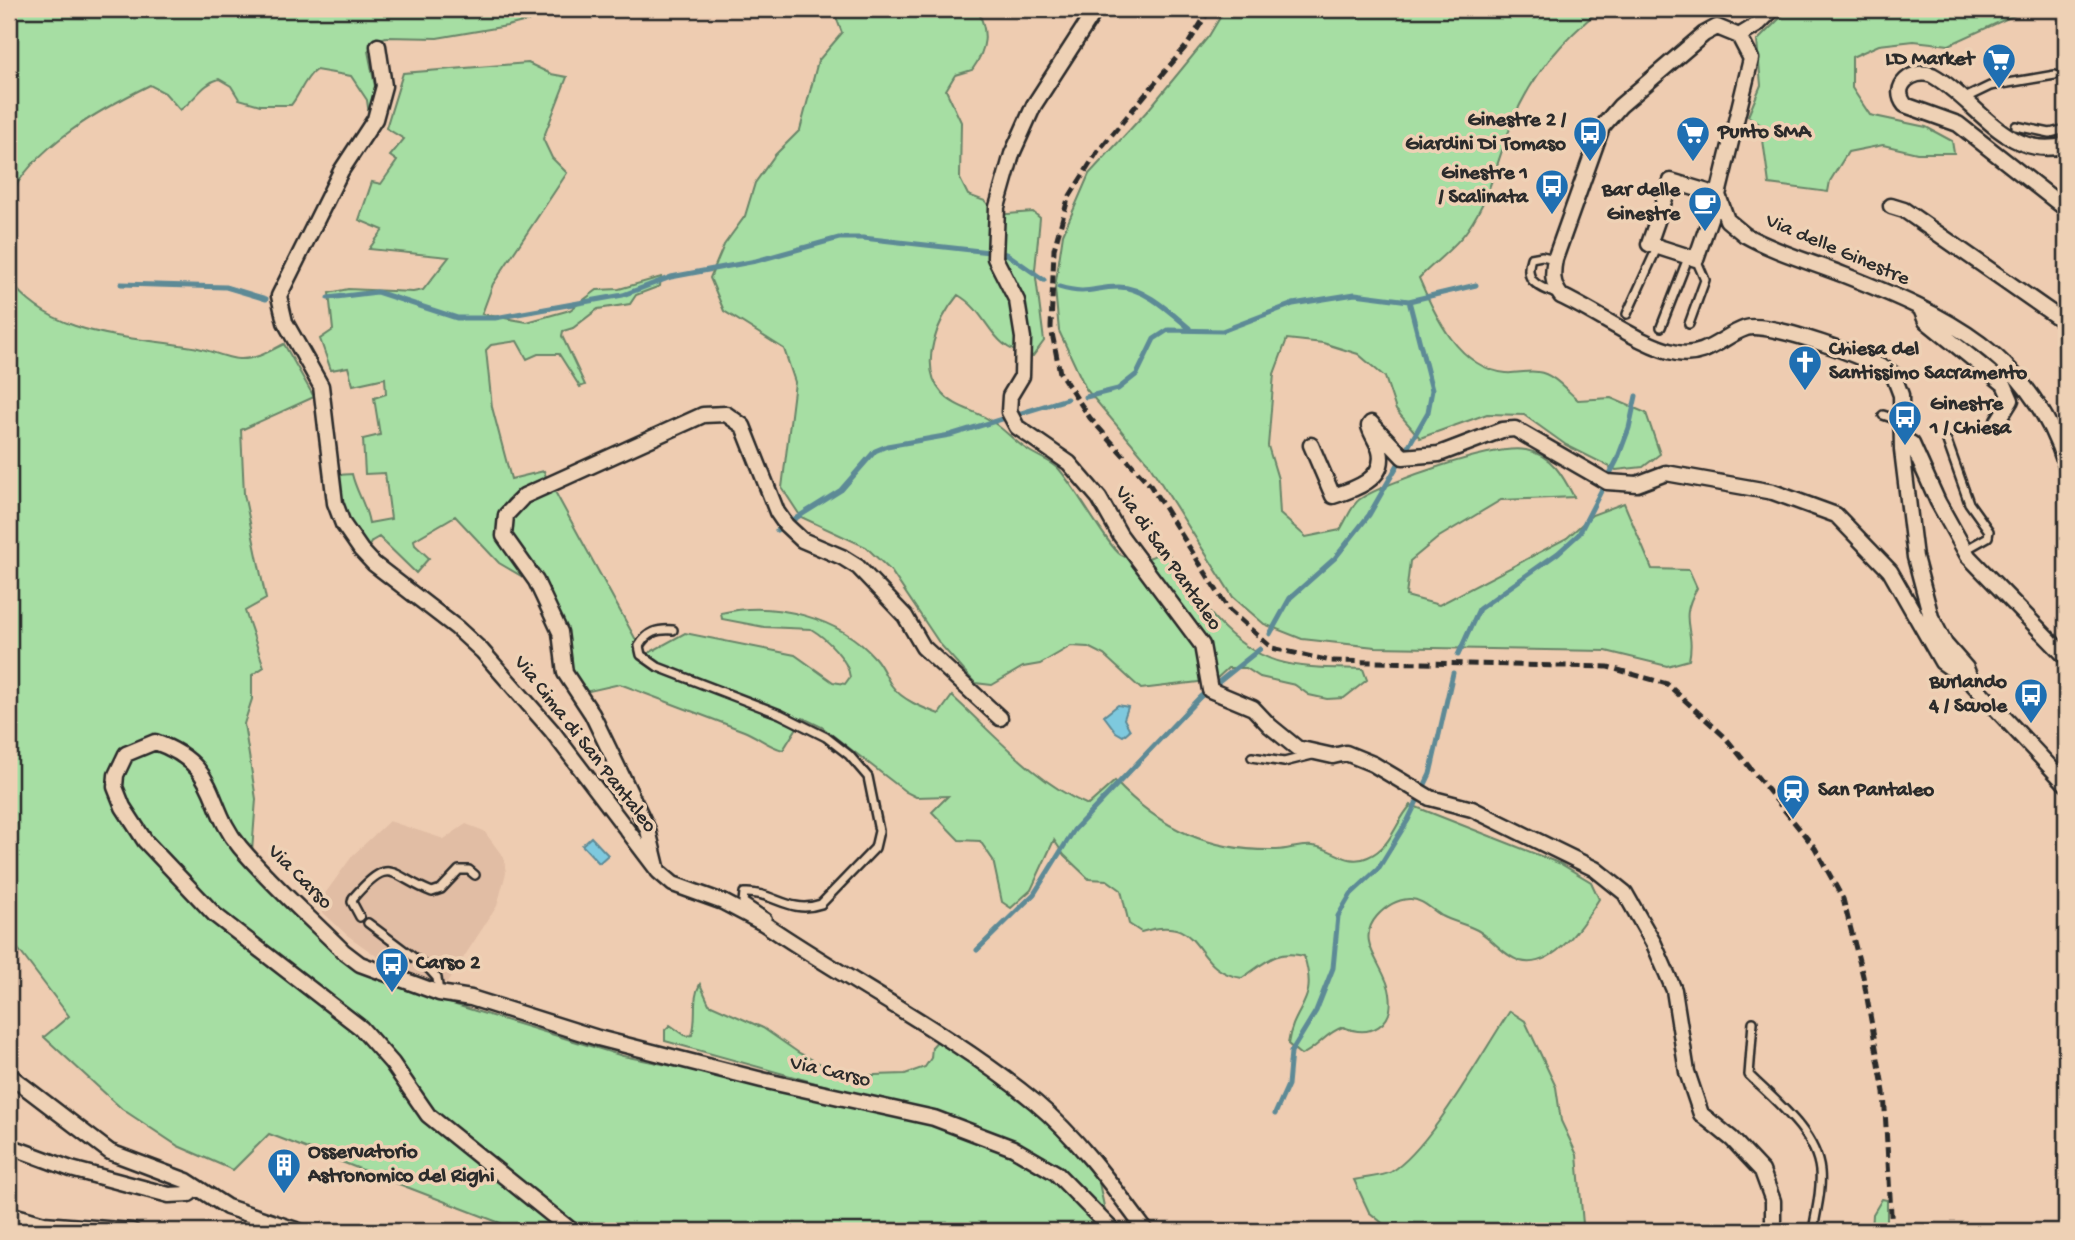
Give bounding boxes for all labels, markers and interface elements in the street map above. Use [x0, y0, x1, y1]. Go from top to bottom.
supermarket icon: LD Market [1980, 41, 2018, 90]
place label: LD Market [1885, 48, 1976, 73]
place label: Ginestre 2 / Giardini Di Tomaso [1405, 109, 1567, 158]
bus stop icon: Ginestre 2 / Giardini Di Tomaso [1571, 114, 1609, 163]
supermarket icon: Punto SMA [1674, 114, 1712, 163]
place label: Punto SMA [1717, 121, 1812, 146]
place label: Ginestre 1 / Scalinata [1437, 162, 1529, 211]
bus stop icon: Ginestre 1 / Scalinata [1533, 167, 1571, 216]
place label: Bar delle Ginestre [1601, 179, 1681, 228]
cafe icon: Bar delle Ginestre [1686, 184, 1724, 233]
street label: Via delle Ginestre [1760, 209, 1914, 293]
place label: Chiesa del Santissimo Sacramento [1828, 338, 2027, 387]
church icon: Chiesa del Santissimo Sacramento [1786, 343, 1824, 392]
place label: Ginestre 1 / Chiesa [1929, 393, 2012, 442]
bus stop icon: Ginestre 1 / Chiesa [1886, 398, 1924, 447]
street label: Via di San Pantaleo [1107, 481, 1226, 636]
street label: Via Cima di San Pantaleo [506, 650, 661, 839]
place label: Burlando 4 / Scuole [1928, 671, 2008, 720]
bus stop icon: Burlando 4 / Scuole [2012, 676, 2050, 725]
station icon: San Pantaleo [1774, 772, 1812, 821]
place label: San Pantaleo [1818, 779, 1934, 804]
street label: Via Carso [260, 839, 337, 916]
bus stop icon: Carso 2 [373, 945, 411, 994]
place label: Carso 2 [415, 952, 481, 977]
street label: Via Carso [786, 1051, 873, 1094]
place label: Osservatorio Astronomico del Righi [307, 1141, 494, 1190]
building icon: Osservatorio Astronomico del Righi [265, 1146, 303, 1195]

